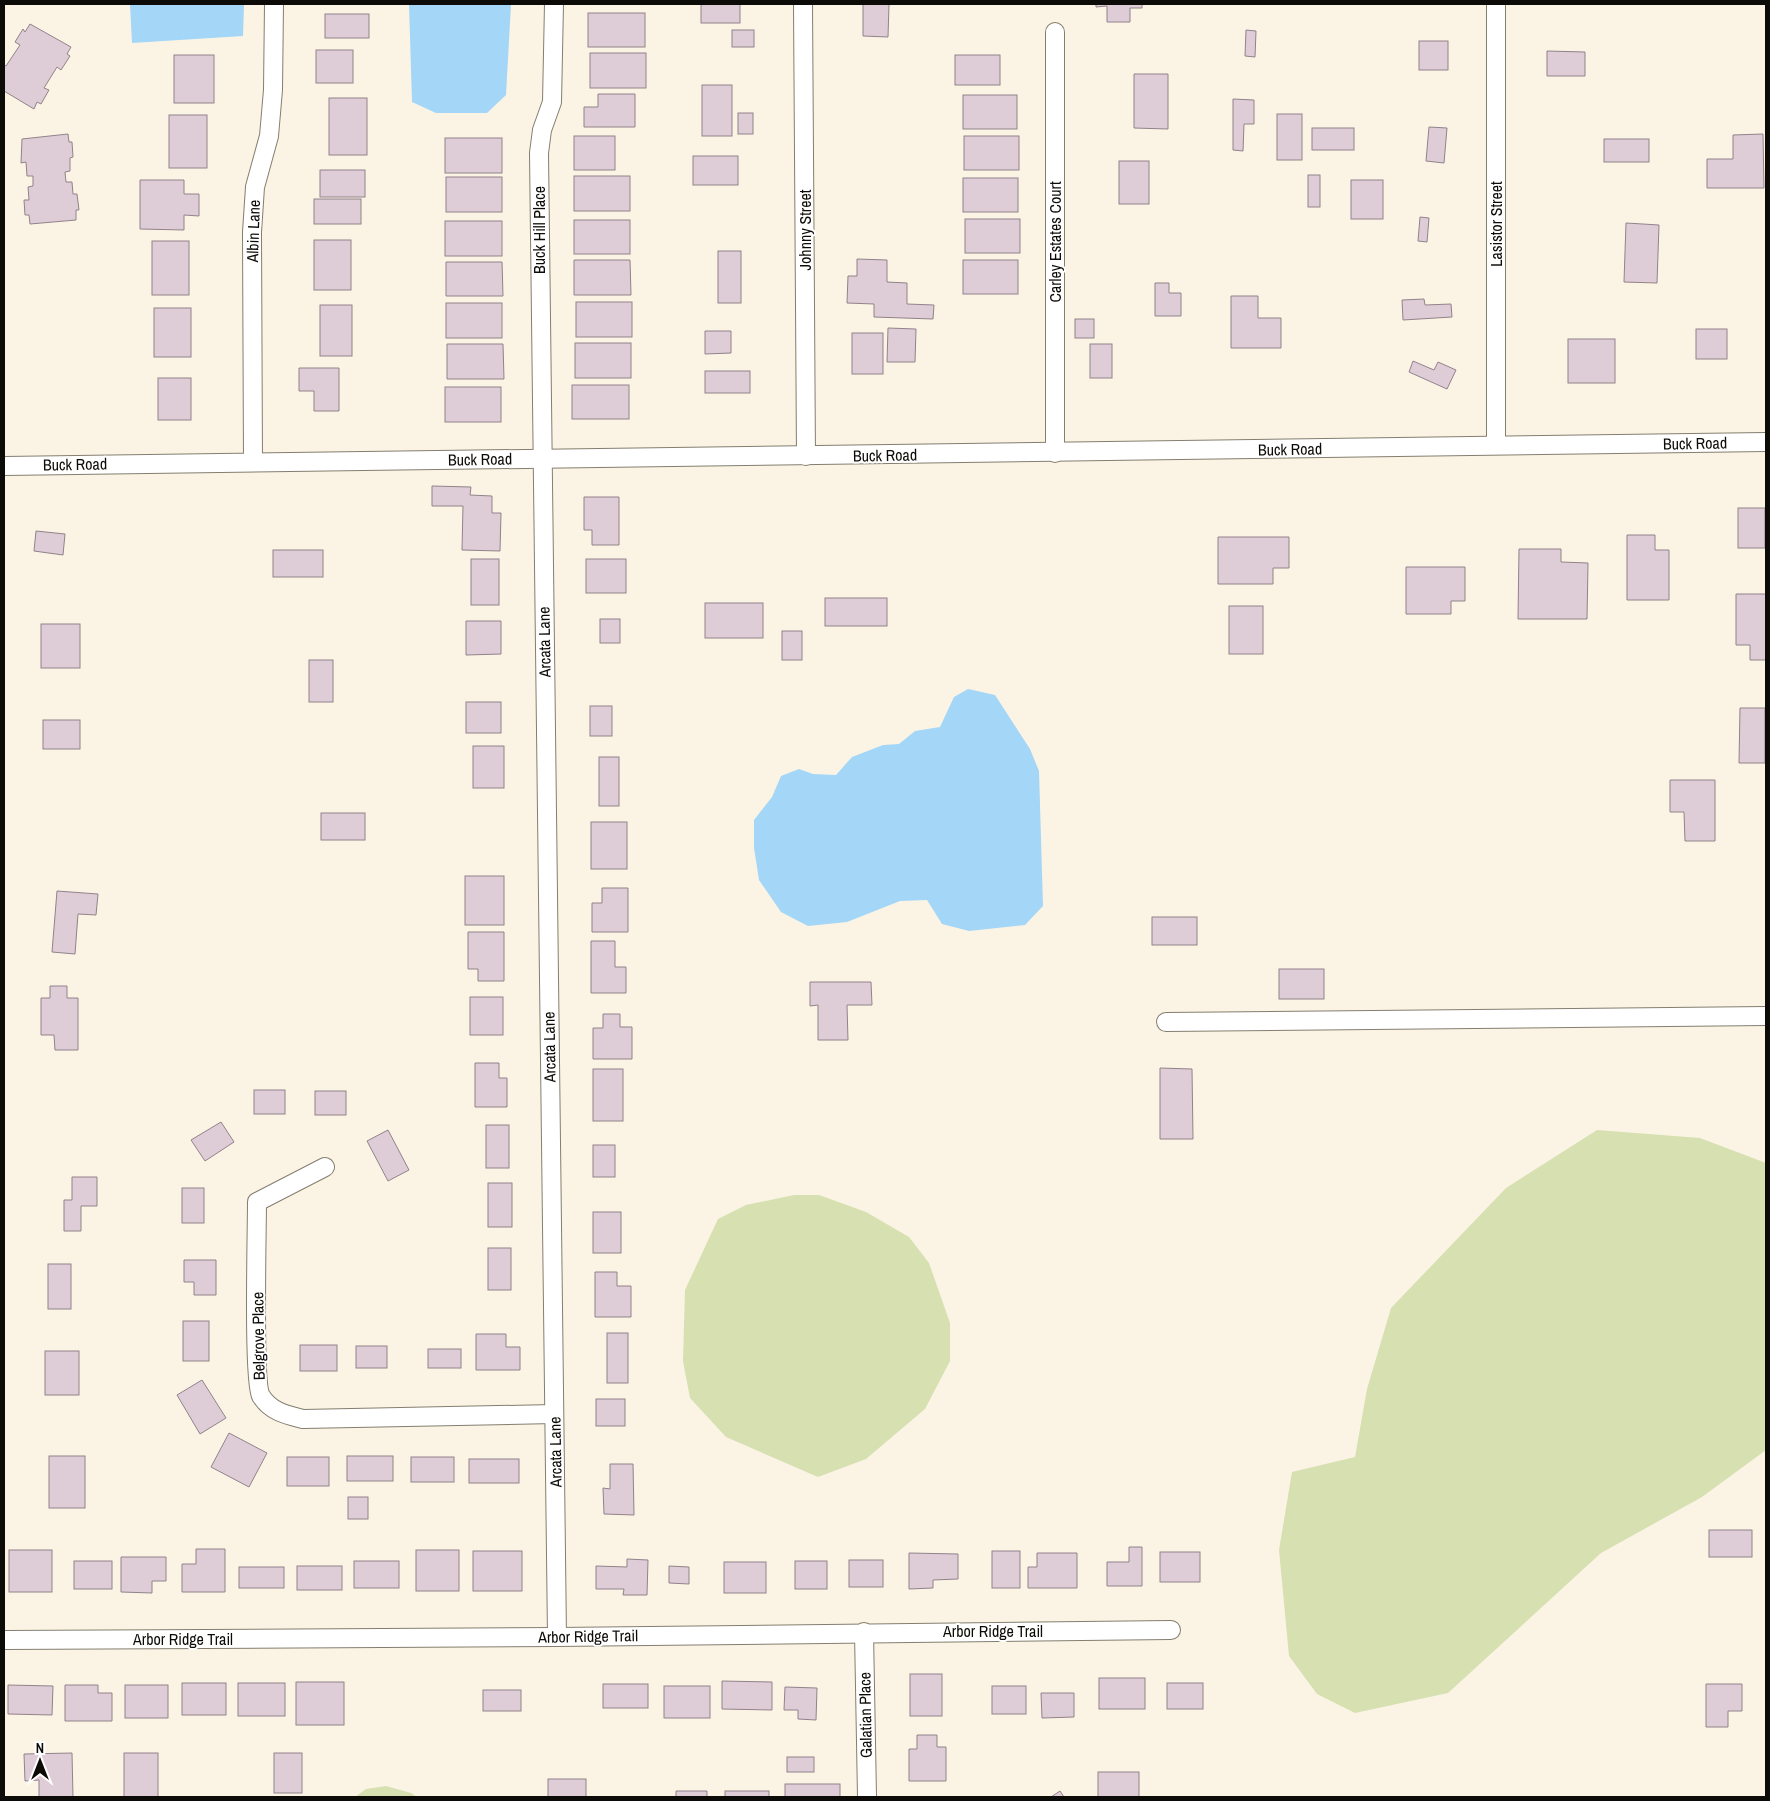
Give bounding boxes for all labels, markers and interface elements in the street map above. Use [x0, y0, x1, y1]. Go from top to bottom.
street label: Carley Estates Court [1044, 181, 1066, 303]
street label: Lasistor Street [1485, 181, 1507, 267]
street label: Buck Hill Place [528, 186, 550, 274]
street label: Johnny Street [794, 189, 816, 270]
street label: Albin Lane [241, 199, 265, 264]
street label: Buck Road [1663, 431, 1727, 455]
street label: Buck Road [1258, 437, 1322, 461]
street label: Buck Road [853, 443, 917, 467]
street label: Buck Road [448, 447, 512, 471]
street label: Buck Road [43, 452, 107, 476]
street label: Arcata Lane [532, 606, 556, 679]
street label: Arcata Lane [537, 1011, 561, 1084]
street label: Belgrove Place [246, 1292, 270, 1380]
street label: Arcata Lane [543, 1416, 567, 1489]
street label: Arbor Ridge Trail [942, 1620, 1043, 1642]
street label: Arbor Ridge Trail [537, 1624, 638, 1648]
street label: Arbor Ridge Trail [132, 1628, 233, 1650]
street label: Galatian Place [853, 1672, 877, 1758]
north arrow [15, 1736, 65, 1786]
text: N [36, 1739, 44, 1757]

